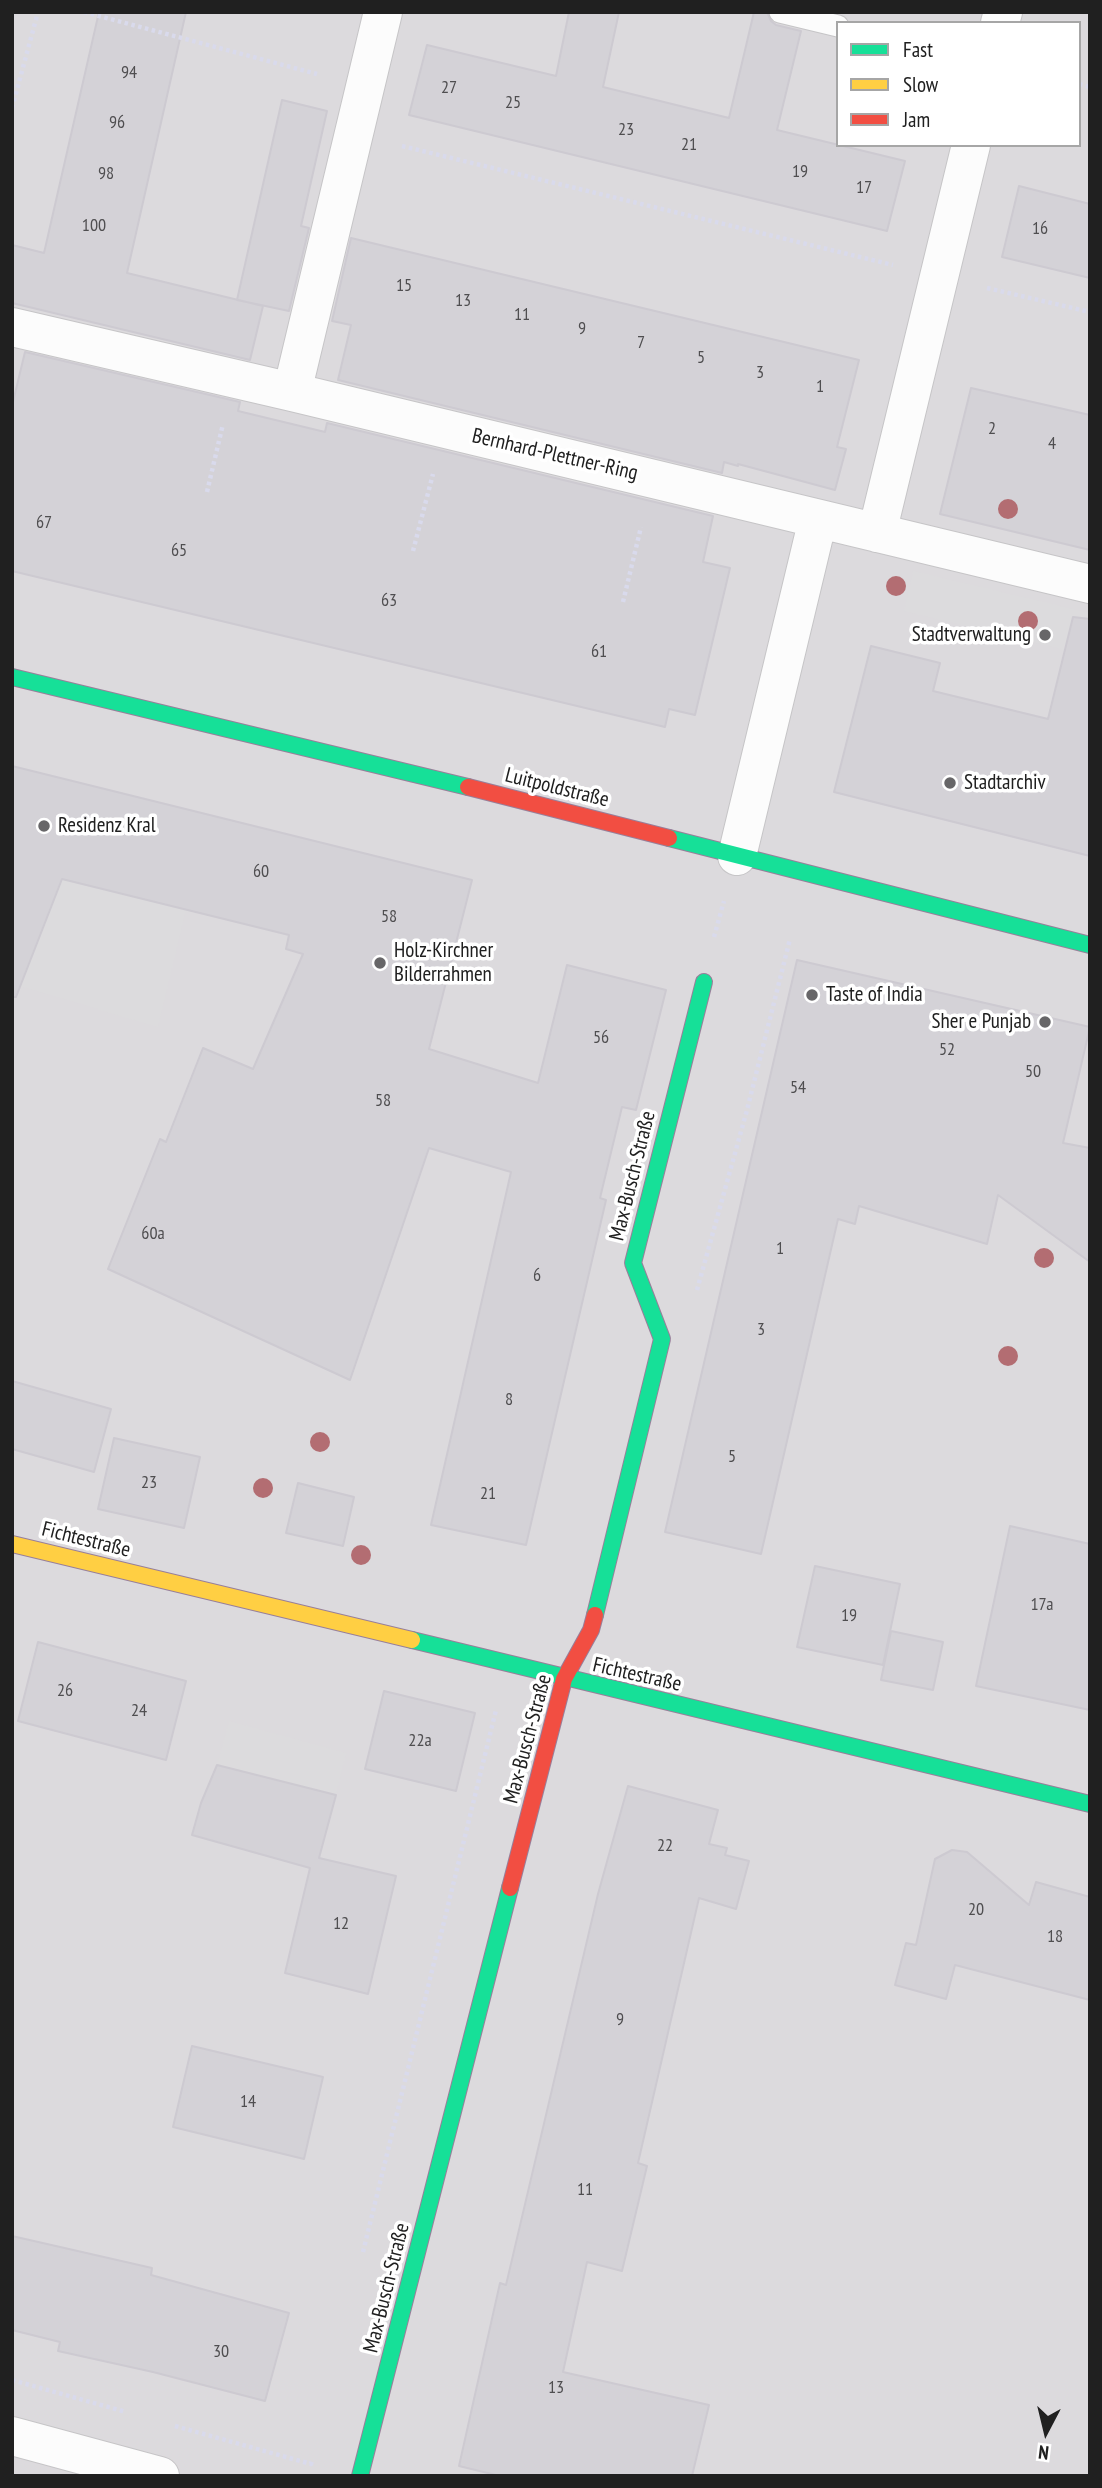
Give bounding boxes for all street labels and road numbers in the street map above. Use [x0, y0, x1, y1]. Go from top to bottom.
street label: Bernhard-Plettner-Ring [470, 424, 640, 486]
street label: Luitpoldstraße [503, 763, 611, 813]
street label: Max-Busch-Straße [605, 1109, 661, 1243]
street label: Fichtestraße [39, 1517, 133, 1563]
street label: Fichtestraße [590, 1653, 684, 1697]
street label: Max-Busch-Straße [499, 1672, 557, 1806]
street label: Max-Busch-Straße [359, 2221, 415, 2355]

